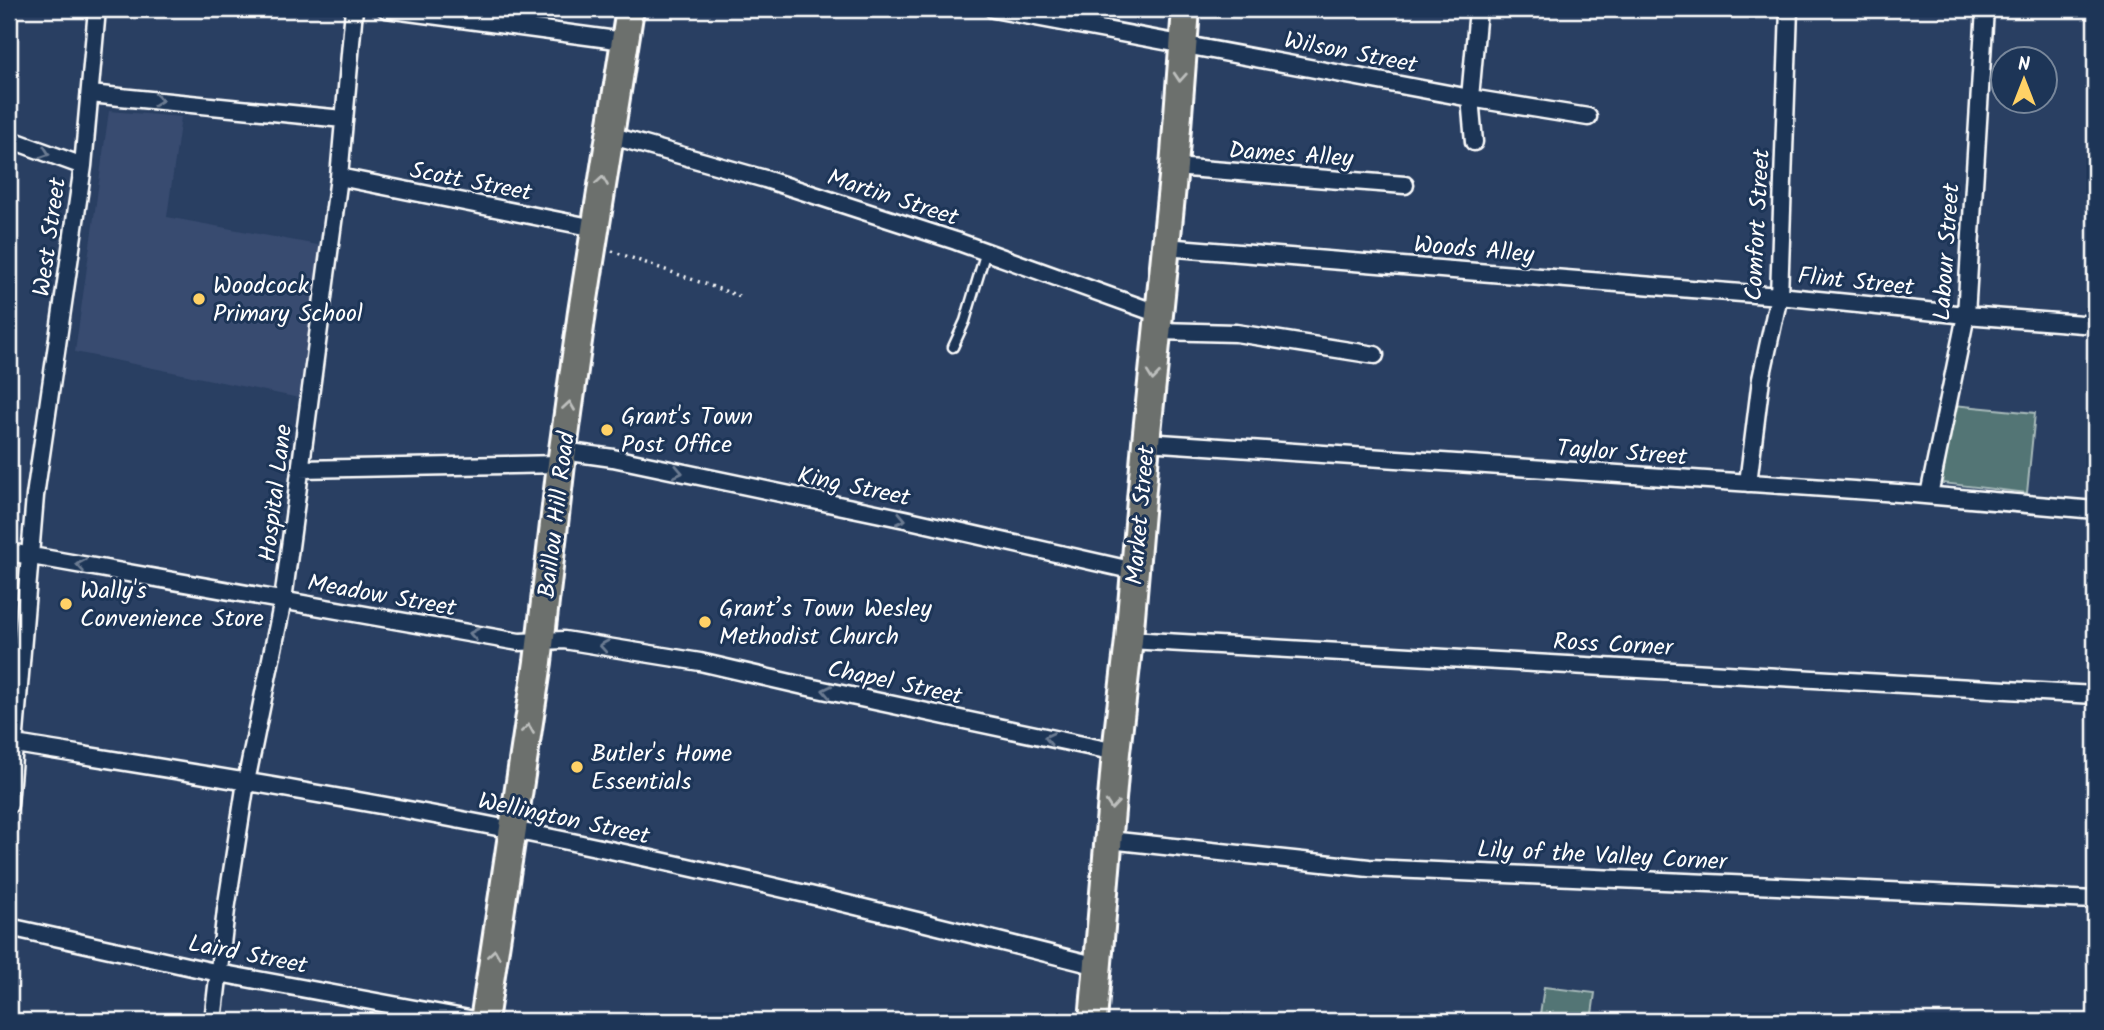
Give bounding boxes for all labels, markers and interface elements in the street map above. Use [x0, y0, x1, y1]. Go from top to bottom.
street label: Wilson Street [1281, 21, 1421, 86]
north arrow [1988, 46, 2058, 116]
text: N [2018, 50, 2030, 80]
one-way arrow [1173, 71, 1188, 82]
one-way arrow [152, 93, 164, 108]
street label: Dames Alley [1227, 132, 1355, 179]
one-way arrow [39, 145, 51, 159]
street label: Comfort Street [1735, 147, 1782, 302]
street label: Scott Street [406, 152, 536, 214]
street label: Martin Street [822, 159, 964, 238]
street label: West Street [23, 175, 78, 299]
one-way arrow [594, 175, 609, 187]
street label: Labour Street [1923, 181, 1972, 322]
street label: Woods Alley [1412, 226, 1536, 275]
street label: Flint Street [1796, 257, 1917, 308]
place label: Woodcock Primary School [213, 267, 363, 334]
marker: Woodcock Primary School [191, 291, 207, 307]
one-way arrow [1146, 371, 1161, 382]
place label: Grant's Town Post Office [621, 398, 753, 465]
one-way arrow [562, 400, 577, 412]
street label: Hospital Lane [249, 422, 304, 564]
marker: Grant's Town Post Office [599, 422, 615, 438]
street label: Baillou Hill Road [528, 429, 587, 601]
street label: Taylor Street [1555, 429, 1689, 478]
street label: Market Street [1116, 443, 1167, 587]
street label: King Street [794, 456, 914, 519]
one-way arrow [672, 464, 684, 479]
one-way arrow [895, 510, 907, 525]
one-way arrow [75, 558, 87, 573]
street label: Meadow Street [304, 564, 460, 629]
place label: Wally's Convenience Store [80, 572, 264, 639]
place label: Grant’s Town Wesley Methodist Church [719, 590, 932, 657]
marker: Wally's Convenience Store [58, 596, 74, 612]
marker: Grant’s Town Wesley Methodist Church [697, 614, 713, 630]
street label: Ross Corner [1552, 623, 1676, 668]
one-way arrow [468, 628, 480, 643]
one-way arrow [598, 639, 609, 654]
street label: Chapel Street [824, 650, 967, 717]
one-way arrow [821, 684, 833, 699]
one-way arrow [520, 723, 535, 735]
one-way arrow [1043, 731, 1055, 746]
place label: Butler's Home Essentials [591, 735, 732, 802]
marker: Butler's Home Essentials [569, 759, 585, 775]
street label: Wellington Street [474, 782, 654, 857]
one-way arrow [1105, 800, 1120, 811]
street label: Lily of the Valley Corner [1476, 830, 1730, 883]
street label: Laird Street [185, 925, 311, 986]
one-way arrow [486, 948, 501, 960]

